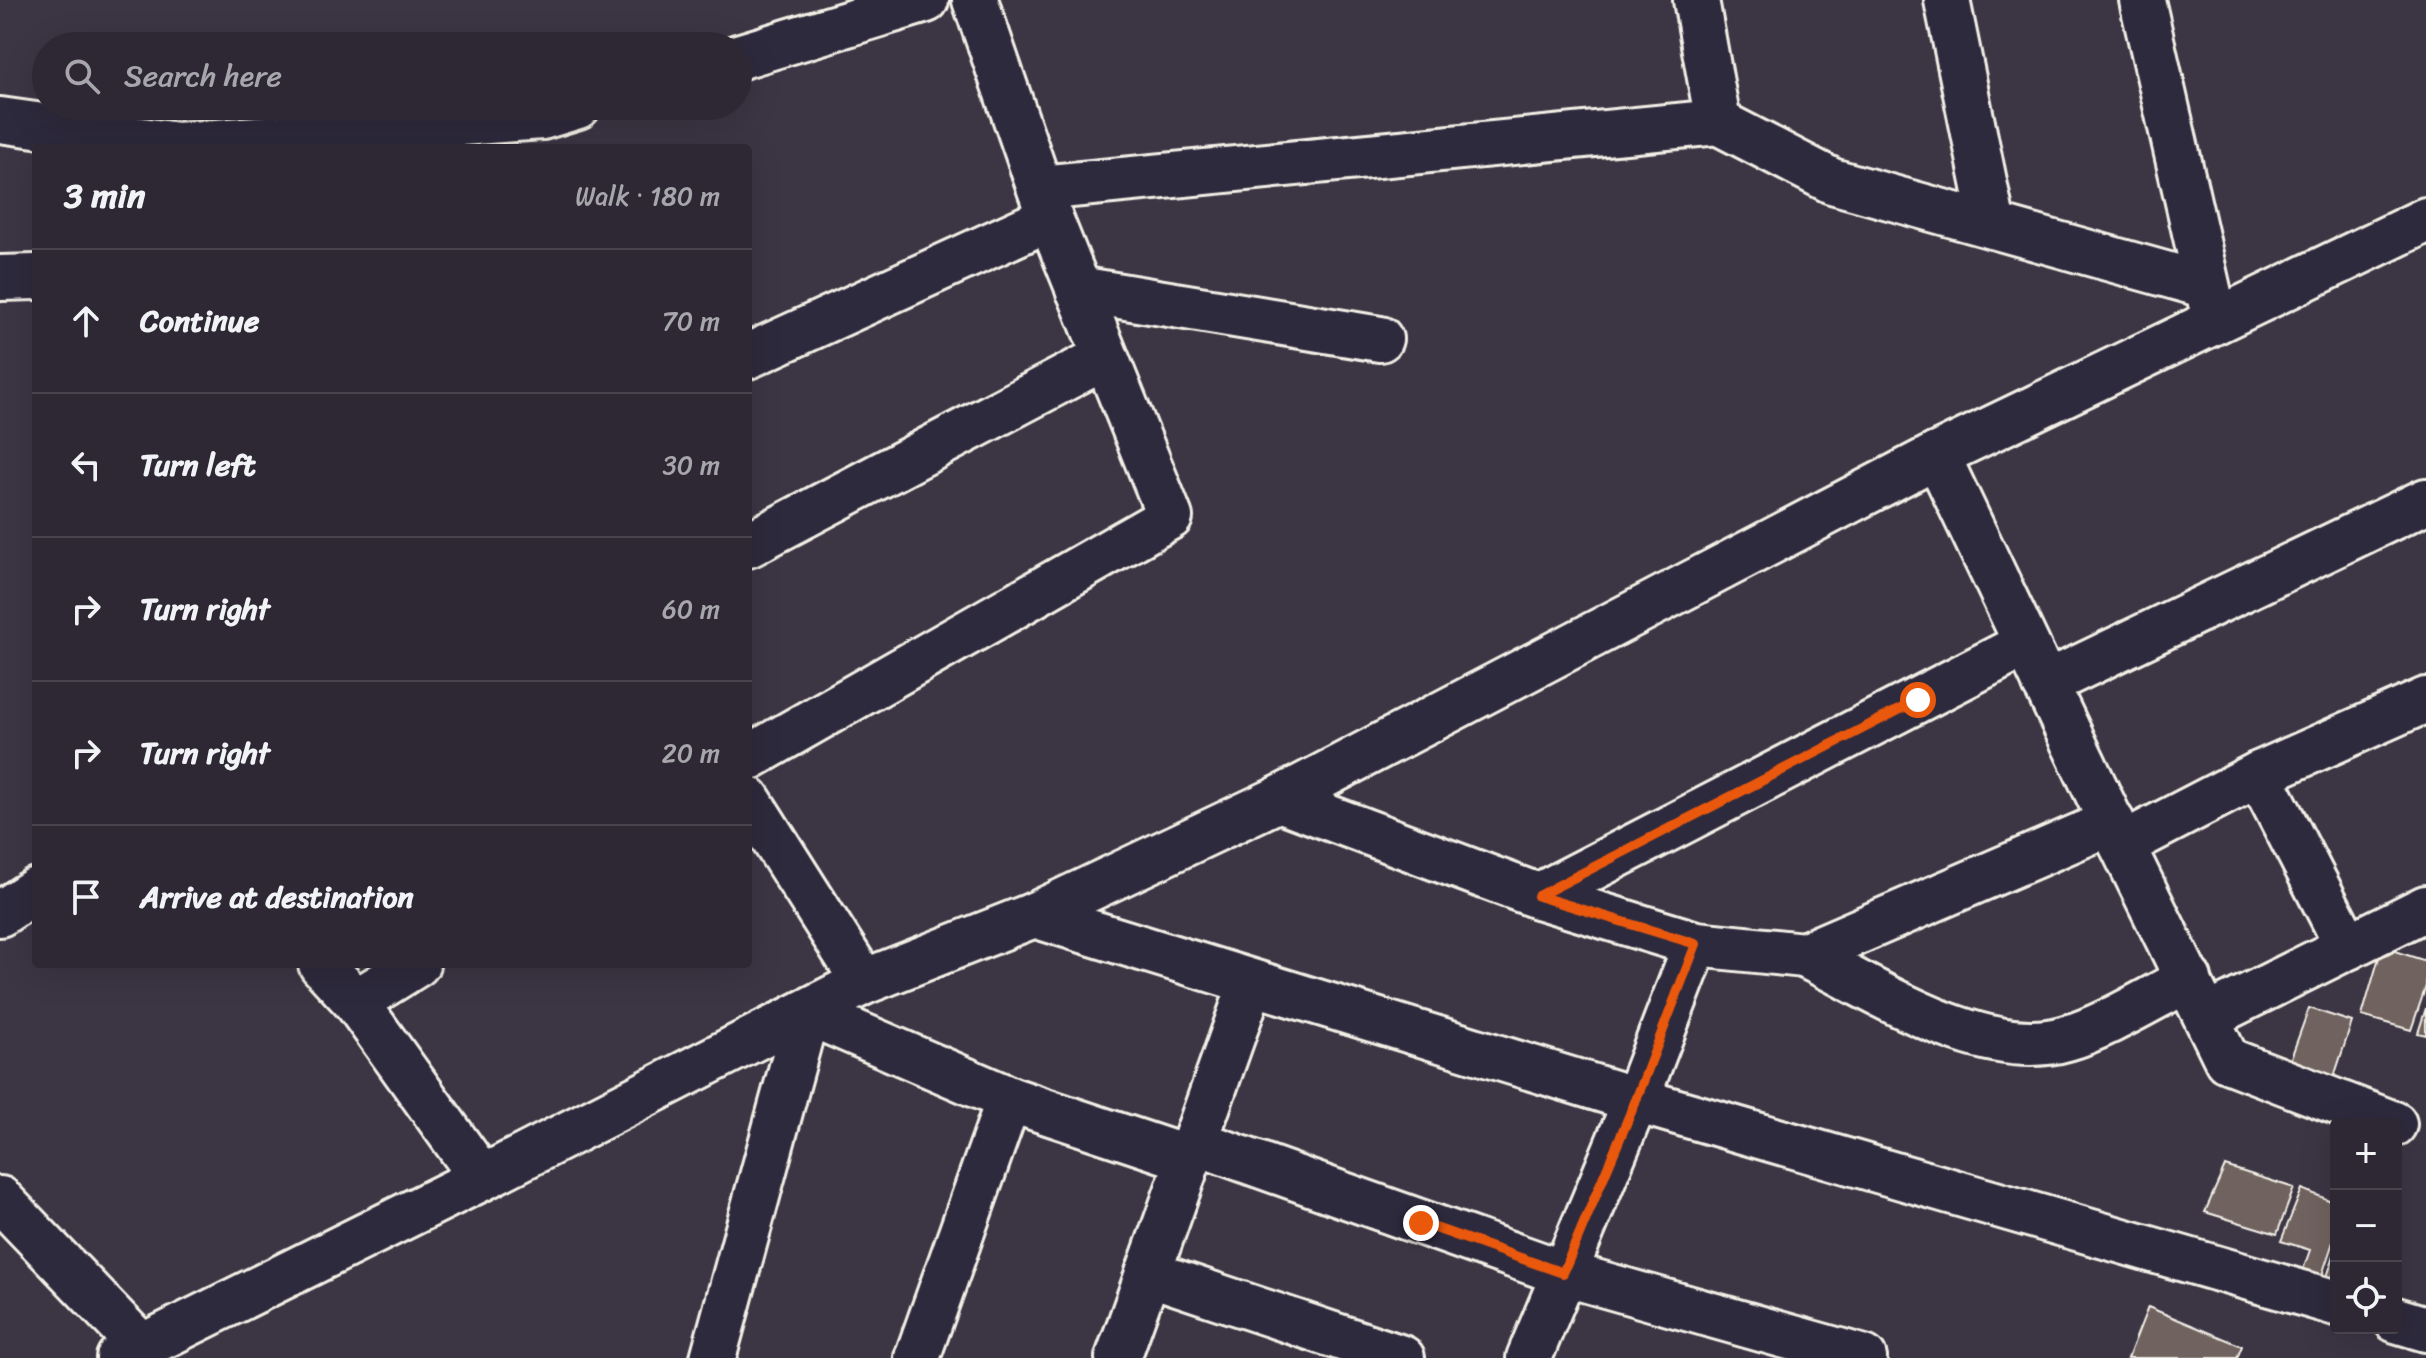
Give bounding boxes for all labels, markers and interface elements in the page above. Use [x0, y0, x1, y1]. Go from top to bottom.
search box [32, 32, 752, 120]
text: Search here [124, 49, 282, 103]
icon: search [60, 54, 104, 98]
text: 3 min [64, 166, 145, 226]
text: Walk · 180 m [575, 173, 720, 219]
text: Continue [140, 294, 259, 348]
text: 70 m [662, 298, 720, 344]
icon: ahead [64, 299, 108, 343]
text: Turn left [140, 438, 256, 492]
text: 30 m [663, 442, 720, 488]
icon: left [64, 443, 108, 487]
text: Turn right [140, 582, 270, 636]
text: 60 m [662, 586, 720, 632]
icon: right [64, 587, 108, 631]
route start [1900, 682, 1936, 718]
text: Turn right [140, 726, 270, 780]
text: 20 m [662, 730, 720, 776]
icon: right [64, 731, 108, 775]
text: Arrive at destination [140, 870, 414, 924]
icon: arrive [64, 875, 108, 919]
map controls [2330, 1118, 2402, 1334]
button: + [2330, 1118, 2402, 1190]
button: − [2330, 1190, 2402, 1262]
route end [1403, 1205, 1439, 1241]
button: locate [2330, 1262, 2402, 1334]

